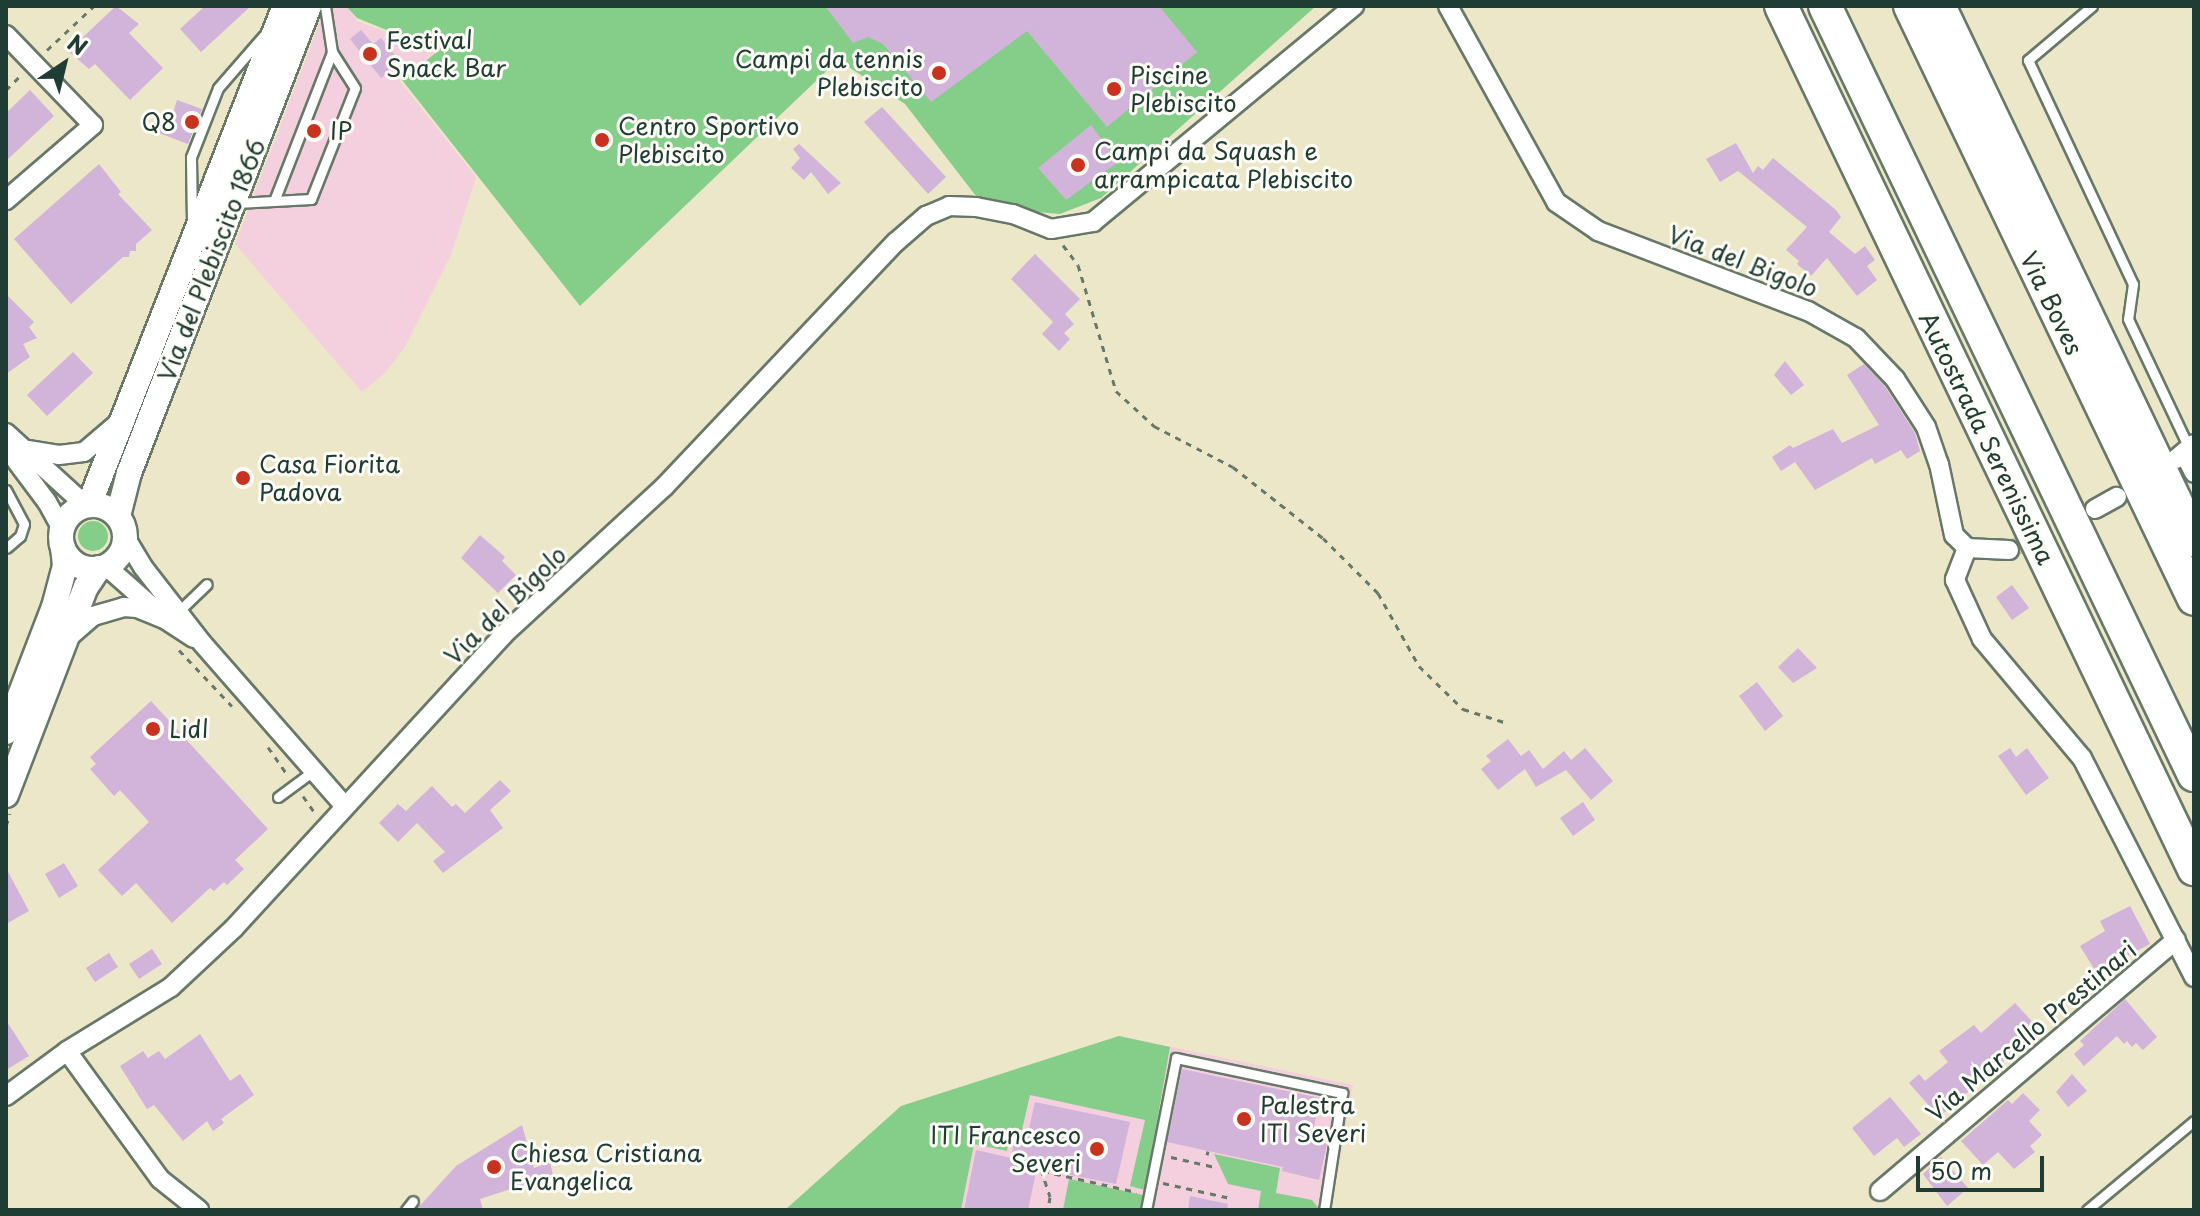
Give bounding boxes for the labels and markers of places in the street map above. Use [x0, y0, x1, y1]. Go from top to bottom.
place label: Festival Snack Bar [386, 26, 507, 82]
marker: Festival Snack Bar [361, 45, 379, 63]
place label: Campi da tennis Plebiscito [735, 45, 923, 101]
place label: Piscine Plebiscito [1130, 61, 1237, 117]
marker: Campi da tennis Plebiscito [930, 64, 948, 82]
marker: Piscine Plebiscito [1105, 80, 1123, 98]
place label: Q8 [141, 108, 176, 136]
place label: Centro Sportivo Plebiscito [618, 112, 799, 168]
marker: Q8 [183, 113, 201, 131]
place label: IP [330, 117, 352, 145]
marker: IP [305, 122, 323, 140]
marker: Centro Sportivo Plebiscito [593, 131, 611, 149]
place label: Campi da Squash e arrampicata Plebiscito [1094, 137, 1354, 193]
marker: Campi da Squash e arrampicata Plebiscito [1069, 156, 1087, 174]
place label: Casa Fiorita Padova [259, 450, 402, 506]
marker: Casa Fiorita Padova [234, 469, 252, 487]
place label: Lidl [169, 715, 209, 743]
marker: Lidl [144, 720, 162, 738]
place label: Palestra ITI Severi [1260, 1091, 1368, 1147]
marker: Palestra ITI Severi [1235, 1110, 1253, 1128]
place label: ITI Francesco Severi [930, 1121, 1081, 1177]
place label: Chiesa Cristiana Evangelica [510, 1139, 701, 1195]
marker: ITI Francesco Severi [1088, 1140, 1106, 1158]
marker: Chiesa Cristiana Evangelica [485, 1158, 503, 1176]

